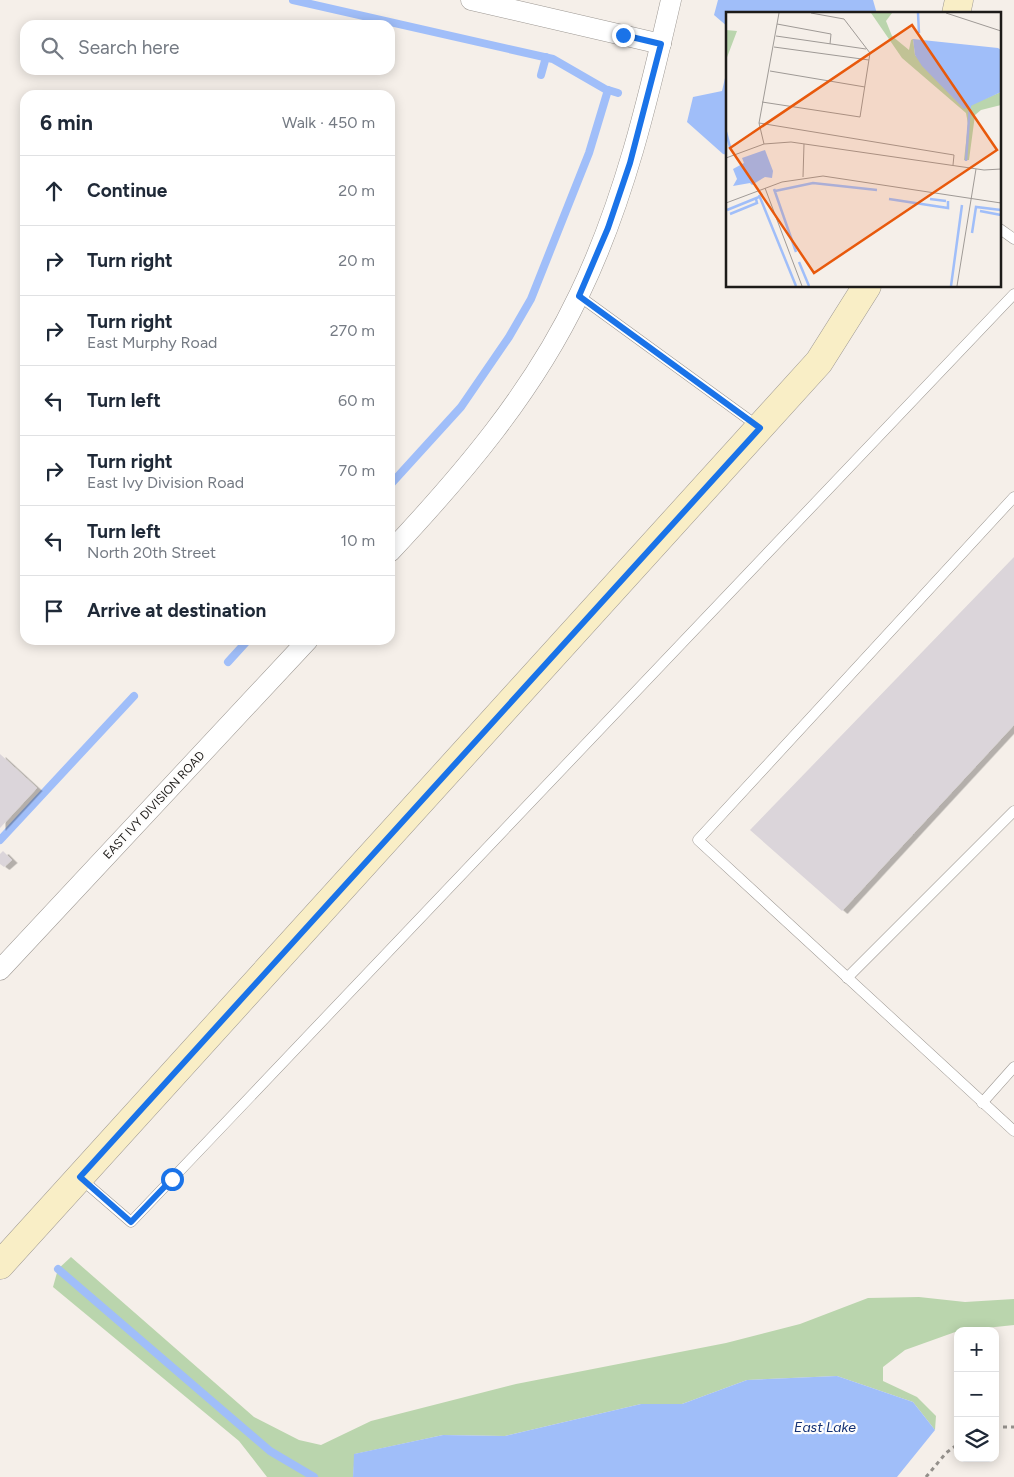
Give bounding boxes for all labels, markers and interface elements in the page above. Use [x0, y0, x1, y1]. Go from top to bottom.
inset map [726, 12, 1002, 288]
search box [20, 20, 395, 75]
route end [612, 24, 635, 47]
icon: search [38, 34, 66, 62]
text: Search here [78, 36, 180, 59]
text: 6 min [40, 110, 93, 135]
text: Walk · 450 m [282, 113, 375, 132]
icon: ahead [40, 177, 68, 205]
text: Continue [87, 179, 167, 202]
text: 20 m [338, 181, 375, 200]
icon: right [40, 247, 68, 275]
text: Turn right [87, 249, 173, 272]
text: 20 m [338, 251, 375, 270]
text: Turn right [87, 310, 173, 333]
icon: right [40, 317, 68, 345]
text: 270 m [330, 321, 375, 340]
text: East Murphy Road [87, 333, 217, 352]
icon: left [40, 387, 68, 415]
text: Turn left [87, 389, 161, 412]
text: 60 m [338, 391, 375, 410]
text: Turn right [87, 450, 173, 473]
icon: right [40, 457, 68, 485]
text: 70 m [339, 461, 375, 480]
text: East Ivy Division Road [87, 473, 244, 492]
text: Turn left [87, 520, 161, 543]
icon: left [40, 527, 68, 555]
text: 10 m [341, 531, 375, 550]
text: North 20th Street [87, 543, 216, 562]
icon: arrive [40, 597, 68, 625]
text: Arrive at destination [87, 599, 266, 622]
street label: EAST IVY DIVISION ROAD [100, 748, 208, 862]
route start [161, 1168, 184, 1191]
map controls [954, 1327, 999, 1462]
button: + [954, 1327, 999, 1372]
button: − [954, 1372, 999, 1417]
button: layers [954, 1417, 999, 1462]
water label: East Lake [794, 1419, 856, 1436]

